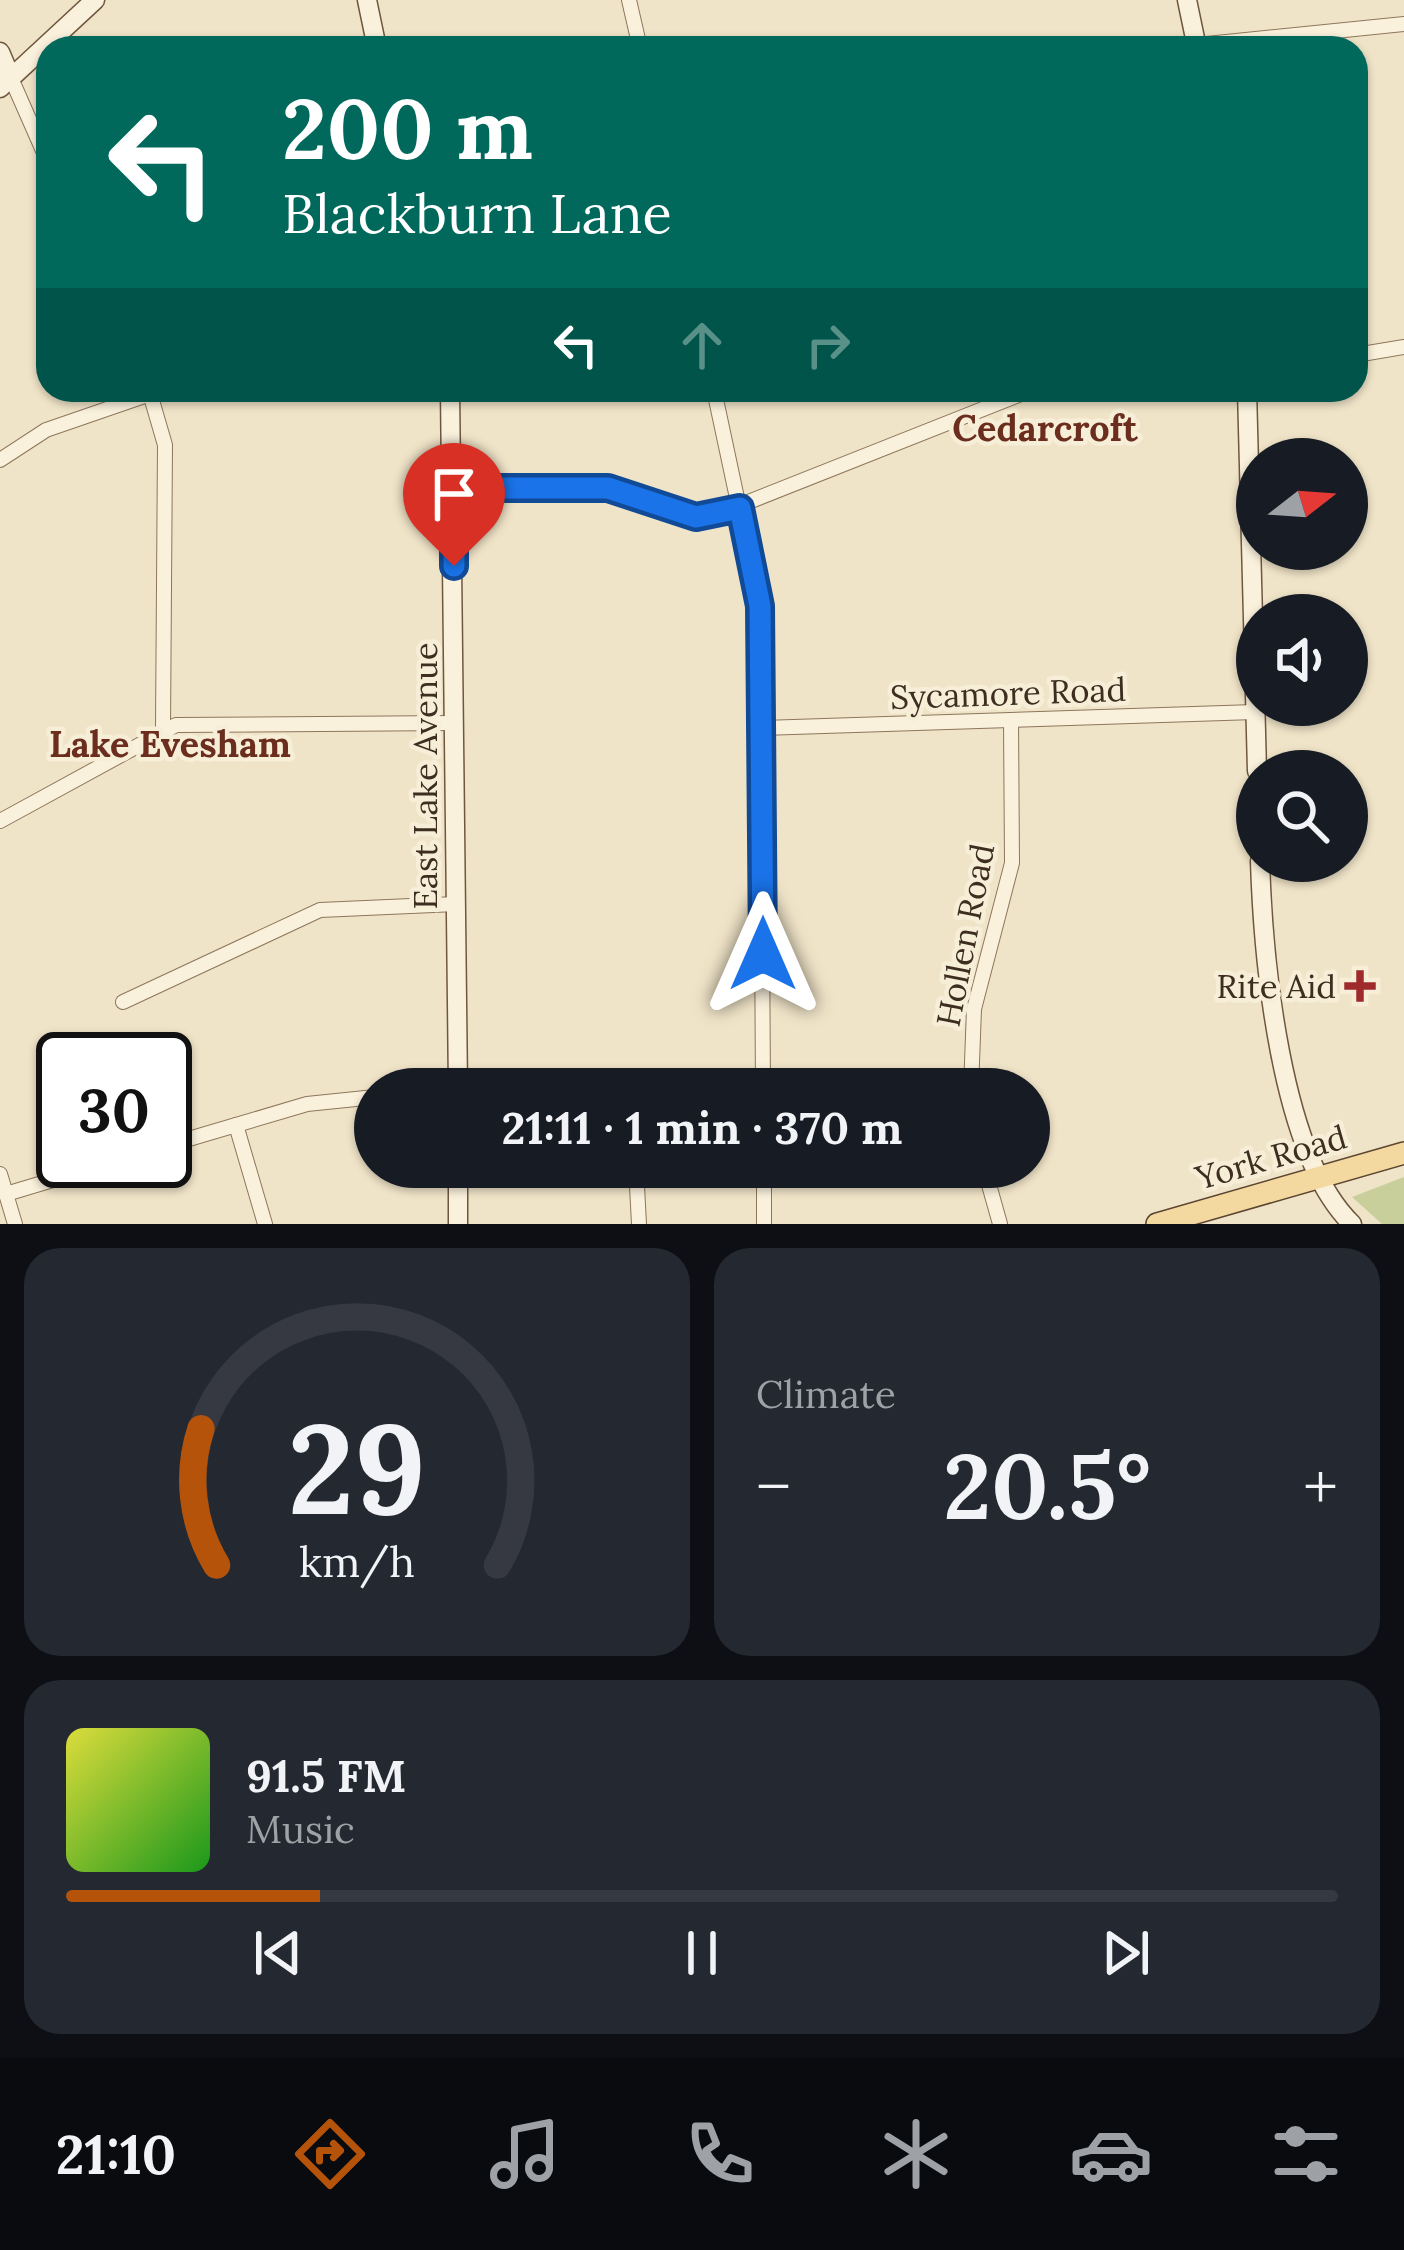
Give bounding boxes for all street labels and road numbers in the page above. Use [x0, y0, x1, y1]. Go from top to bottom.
street label: East Lake Avenue [404, 642, 446, 910]
street label: Sycamore Road [889, 668, 1127, 718]
street label: Hollen Road [927, 840, 1003, 1030]
street label: York Road [1190, 1115, 1351, 1199]

